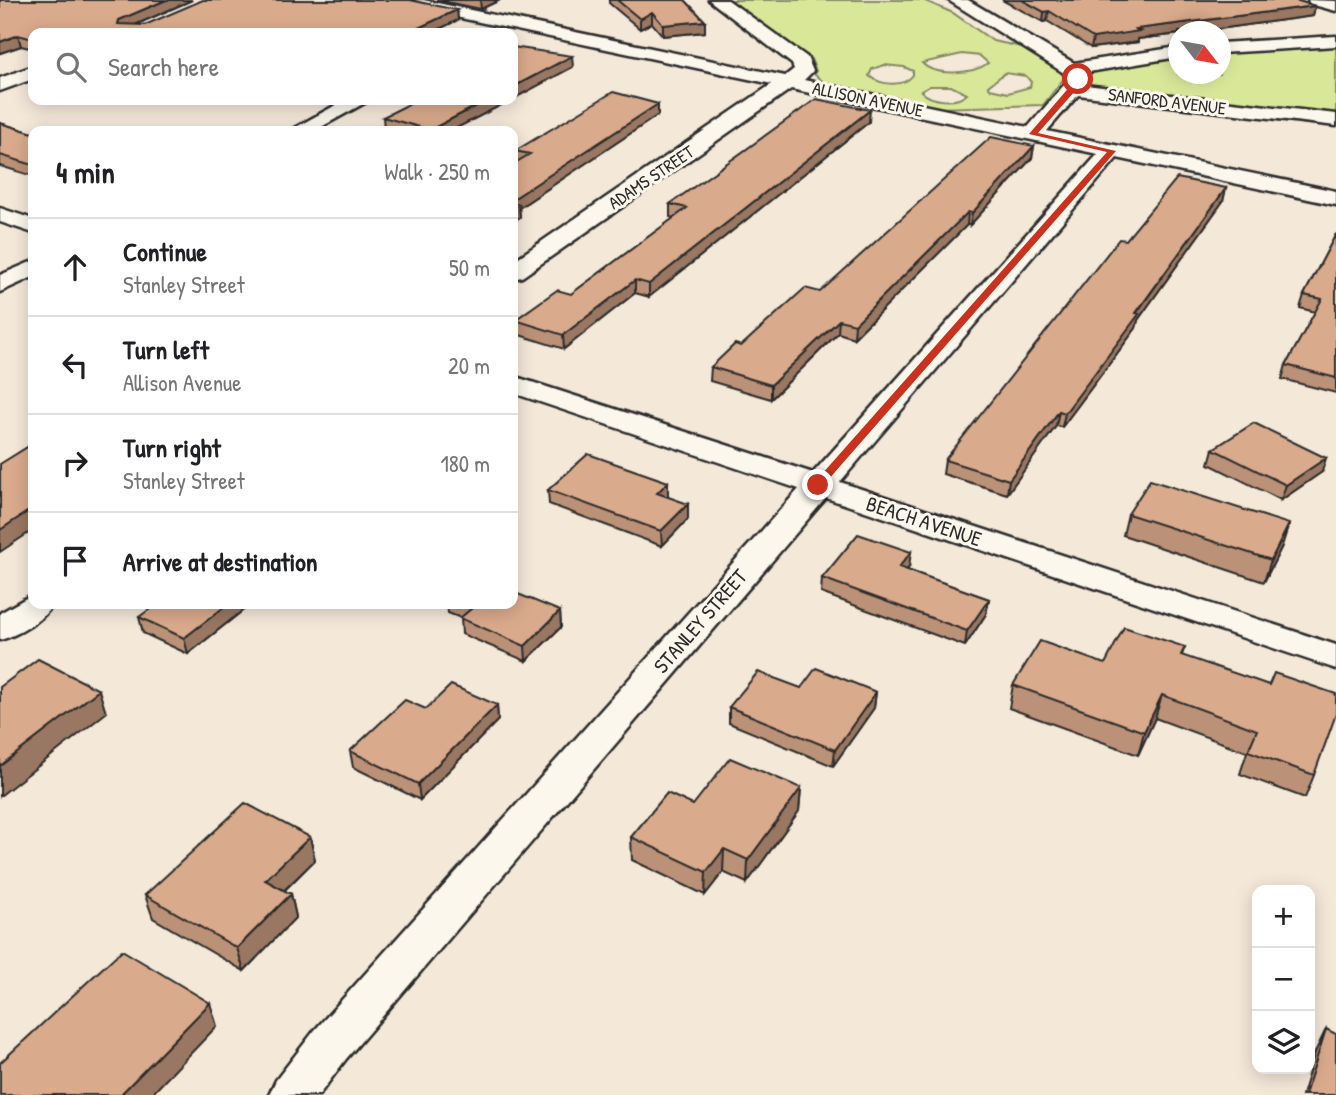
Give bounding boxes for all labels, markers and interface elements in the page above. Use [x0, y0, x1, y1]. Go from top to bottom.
north arrow [1168, 21, 1231, 84]
search box [28, 28, 518, 105]
icon: search [52, 48, 90, 86]
text: Search here [108, 49, 219, 84]
route start [1062, 63, 1093, 94]
street label: ALLISON AVENUE [810, 75, 926, 123]
street label: SANFORD AVENUE [1107, 81, 1227, 121]
street label: ADAMS STREET [603, 139, 699, 215]
text: 4 min [56, 152, 115, 192]
text: Walk · 250 m [384, 156, 490, 187]
text: Continue [123, 234, 207, 269]
icon: ahead [56, 248, 94, 286]
text: 50 m [449, 252, 490, 283]
text: Stanley Street [123, 269, 245, 300]
text: Turn left [123, 332, 209, 367]
icon: left [56, 346, 94, 384]
text: 20 m [448, 350, 490, 381]
text: Allison Avenue [123, 367, 241, 398]
text: Turn right [123, 430, 221, 465]
icon: right [56, 444, 94, 482]
text: 180 m [440, 448, 490, 479]
text: Stanley Street [123, 465, 245, 496]
route end [802, 469, 833, 500]
street label: BEACH AVENUE [863, 489, 985, 553]
icon: arrive [56, 542, 94, 580]
text: Arrive at destination [123, 544, 318, 579]
street label: STANLEY STREET [647, 562, 754, 679]
map controls [1252, 885, 1315, 1074]
button: + [1252, 885, 1315, 948]
button: − [1252, 948, 1315, 1011]
button: layers [1252, 1011, 1315, 1074]

